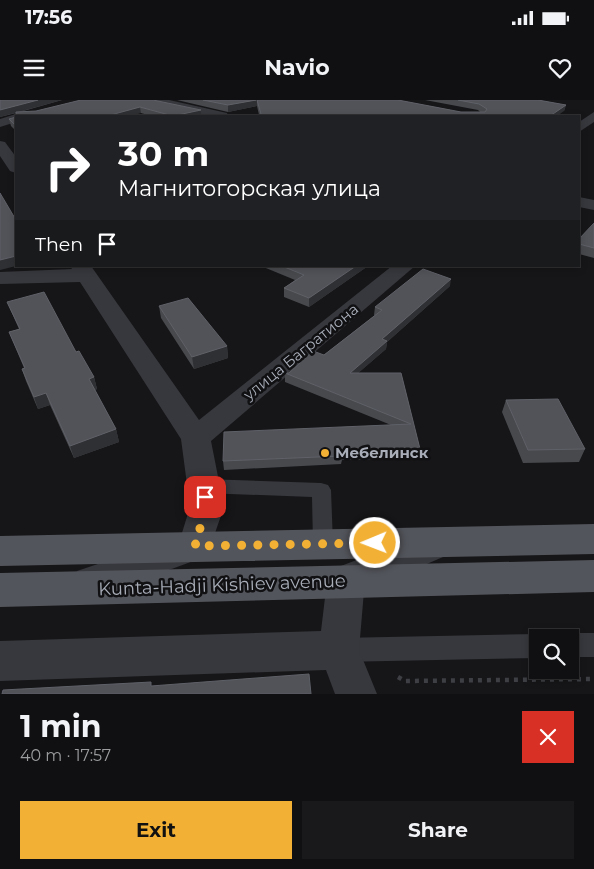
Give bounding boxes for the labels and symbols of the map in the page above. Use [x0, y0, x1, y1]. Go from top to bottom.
street label: улица Багратиона [239, 299, 362, 404]
place label: Мебелинск [335, 443, 429, 462]
marker: Мебелинск [319, 447, 331, 459]
pin [184, 476, 226, 518]
position arrow [348, 516, 400, 568]
street label: Kunta-Hadji Kishiev avenue [98, 570, 346, 600]

